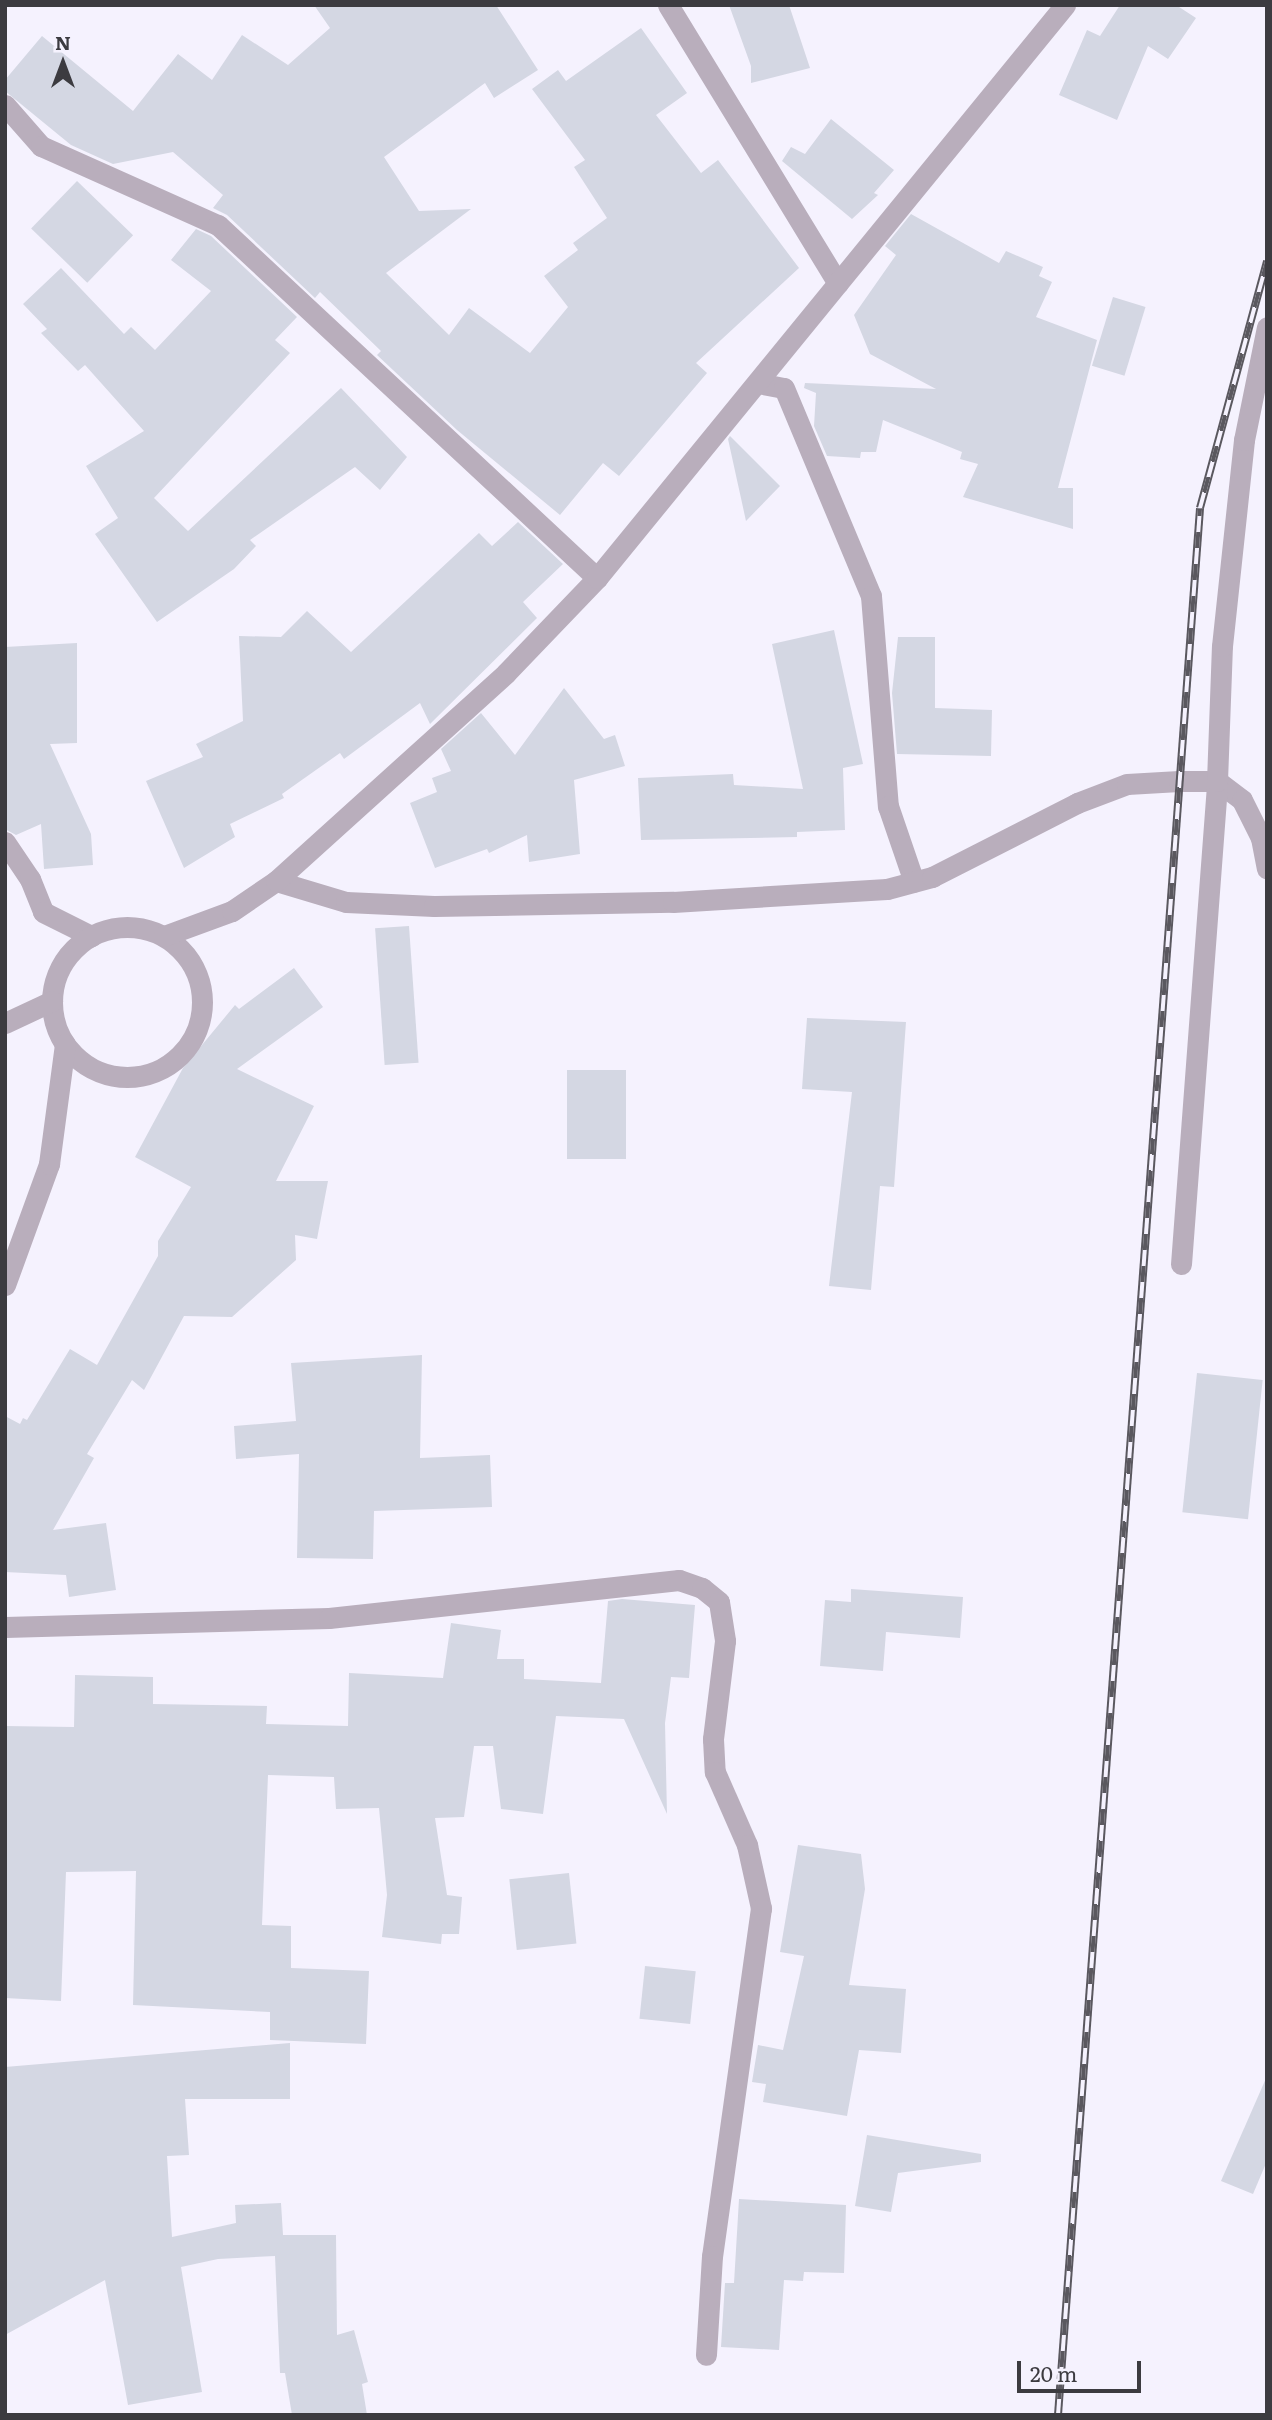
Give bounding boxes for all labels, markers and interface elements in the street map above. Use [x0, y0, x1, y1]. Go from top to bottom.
north arrow [28, 28, 98, 98]
text: N [55, 28, 71, 56]
scale bar [1020, 2346, 1144, 2390]
text: 20 m [1030, 2357, 1077, 2388]

